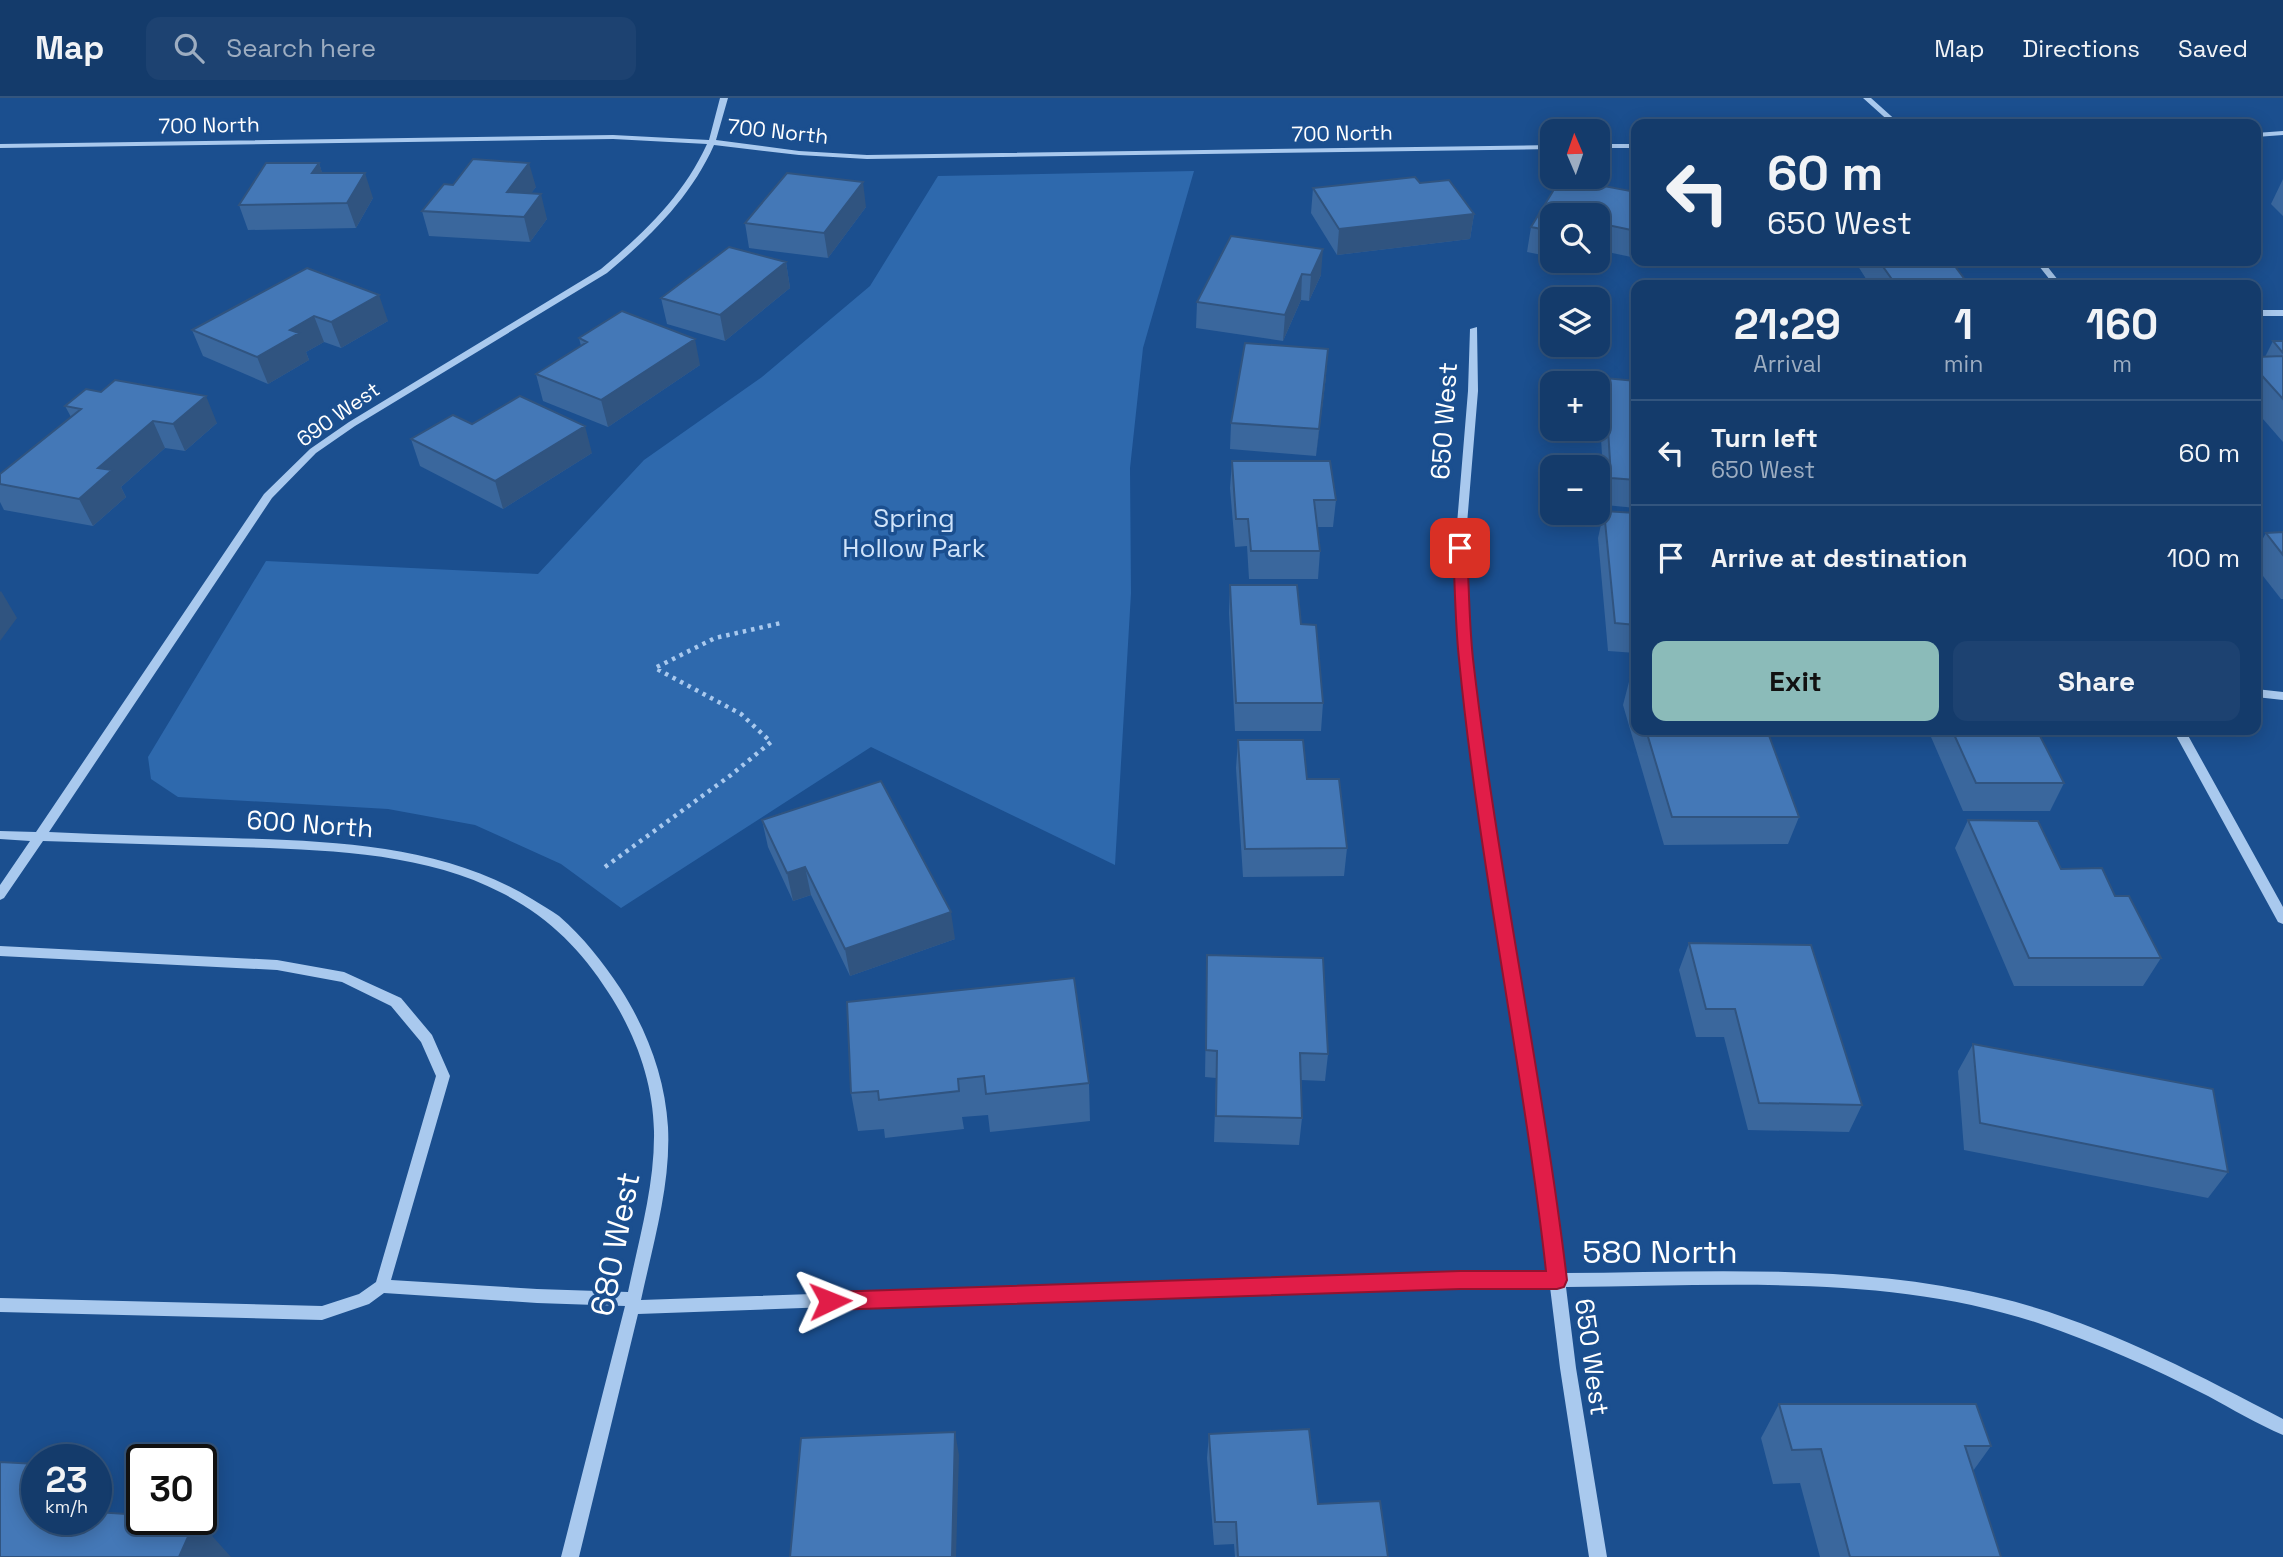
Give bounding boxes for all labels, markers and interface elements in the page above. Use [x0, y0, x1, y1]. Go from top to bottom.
search box [146, 17, 636, 80]
text: Map [35, 27, 104, 69]
icon: search [170, 29, 208, 67]
text: Search here [226, 31, 376, 65]
text: Map [1934, 33, 1984, 64]
text: Directions [2022, 33, 2140, 64]
text: Saved [2178, 33, 2248, 64]
street label: 700 North [158, 111, 260, 139]
street label: 700 North [726, 112, 830, 150]
street label: 700 North [1291, 119, 1393, 147]
north arrow [1540, 119, 1610, 189]
map controls [1540, 119, 1610, 525]
text: 60 m [1767, 142, 1883, 204]
icon: left [1652, 147, 1743, 238]
button: search [1540, 203, 1610, 273]
text: 650 West [1767, 203, 1912, 243]
button: layers [1540, 287, 1610, 357]
text: 21:29 [1734, 298, 1841, 351]
text: 1 [1954, 298, 1973, 351]
text: 160 [2086, 298, 2158, 351]
text: Arrival [1753, 349, 1822, 379]
text: min [1944, 349, 1983, 379]
text: m [2112, 349, 2132, 379]
street label: 650 West [1423, 361, 1465, 481]
button: + [1540, 371, 1610, 441]
street label: 690 West [291, 376, 385, 452]
text: Turn left [1711, 421, 1818, 455]
icon: left [1652, 434, 1690, 472]
text: 60 m [2178, 436, 2240, 470]
button: − [1540, 455, 1610, 525]
text: 650 West [1711, 455, 1815, 485]
park label: Spring Hollow Park [842, 501, 986, 565]
pin [1430, 518, 1490, 578]
icon: arrive [1441, 529, 1479, 567]
icon: arrive [1652, 539, 1690, 577]
text: Arrive at destination [1711, 541, 1968, 575]
text: 100 m [2167, 541, 2240, 575]
button: Exit [1652, 641, 1939, 721]
button: Share [1953, 641, 2240, 721]
street label: 600 North [245, 803, 375, 845]
street label: 680 West [581, 1169, 649, 1319]
street label: 580 North [1582, 1232, 1738, 1272]
position arrow [793, 1264, 867, 1338]
street label: 650 West [1567, 1296, 1617, 1418]
speed limit sign: 30 [126, 1444, 217, 1535]
text: 23 [45, 1458, 88, 1502]
text: km/h [45, 1495, 88, 1518]

